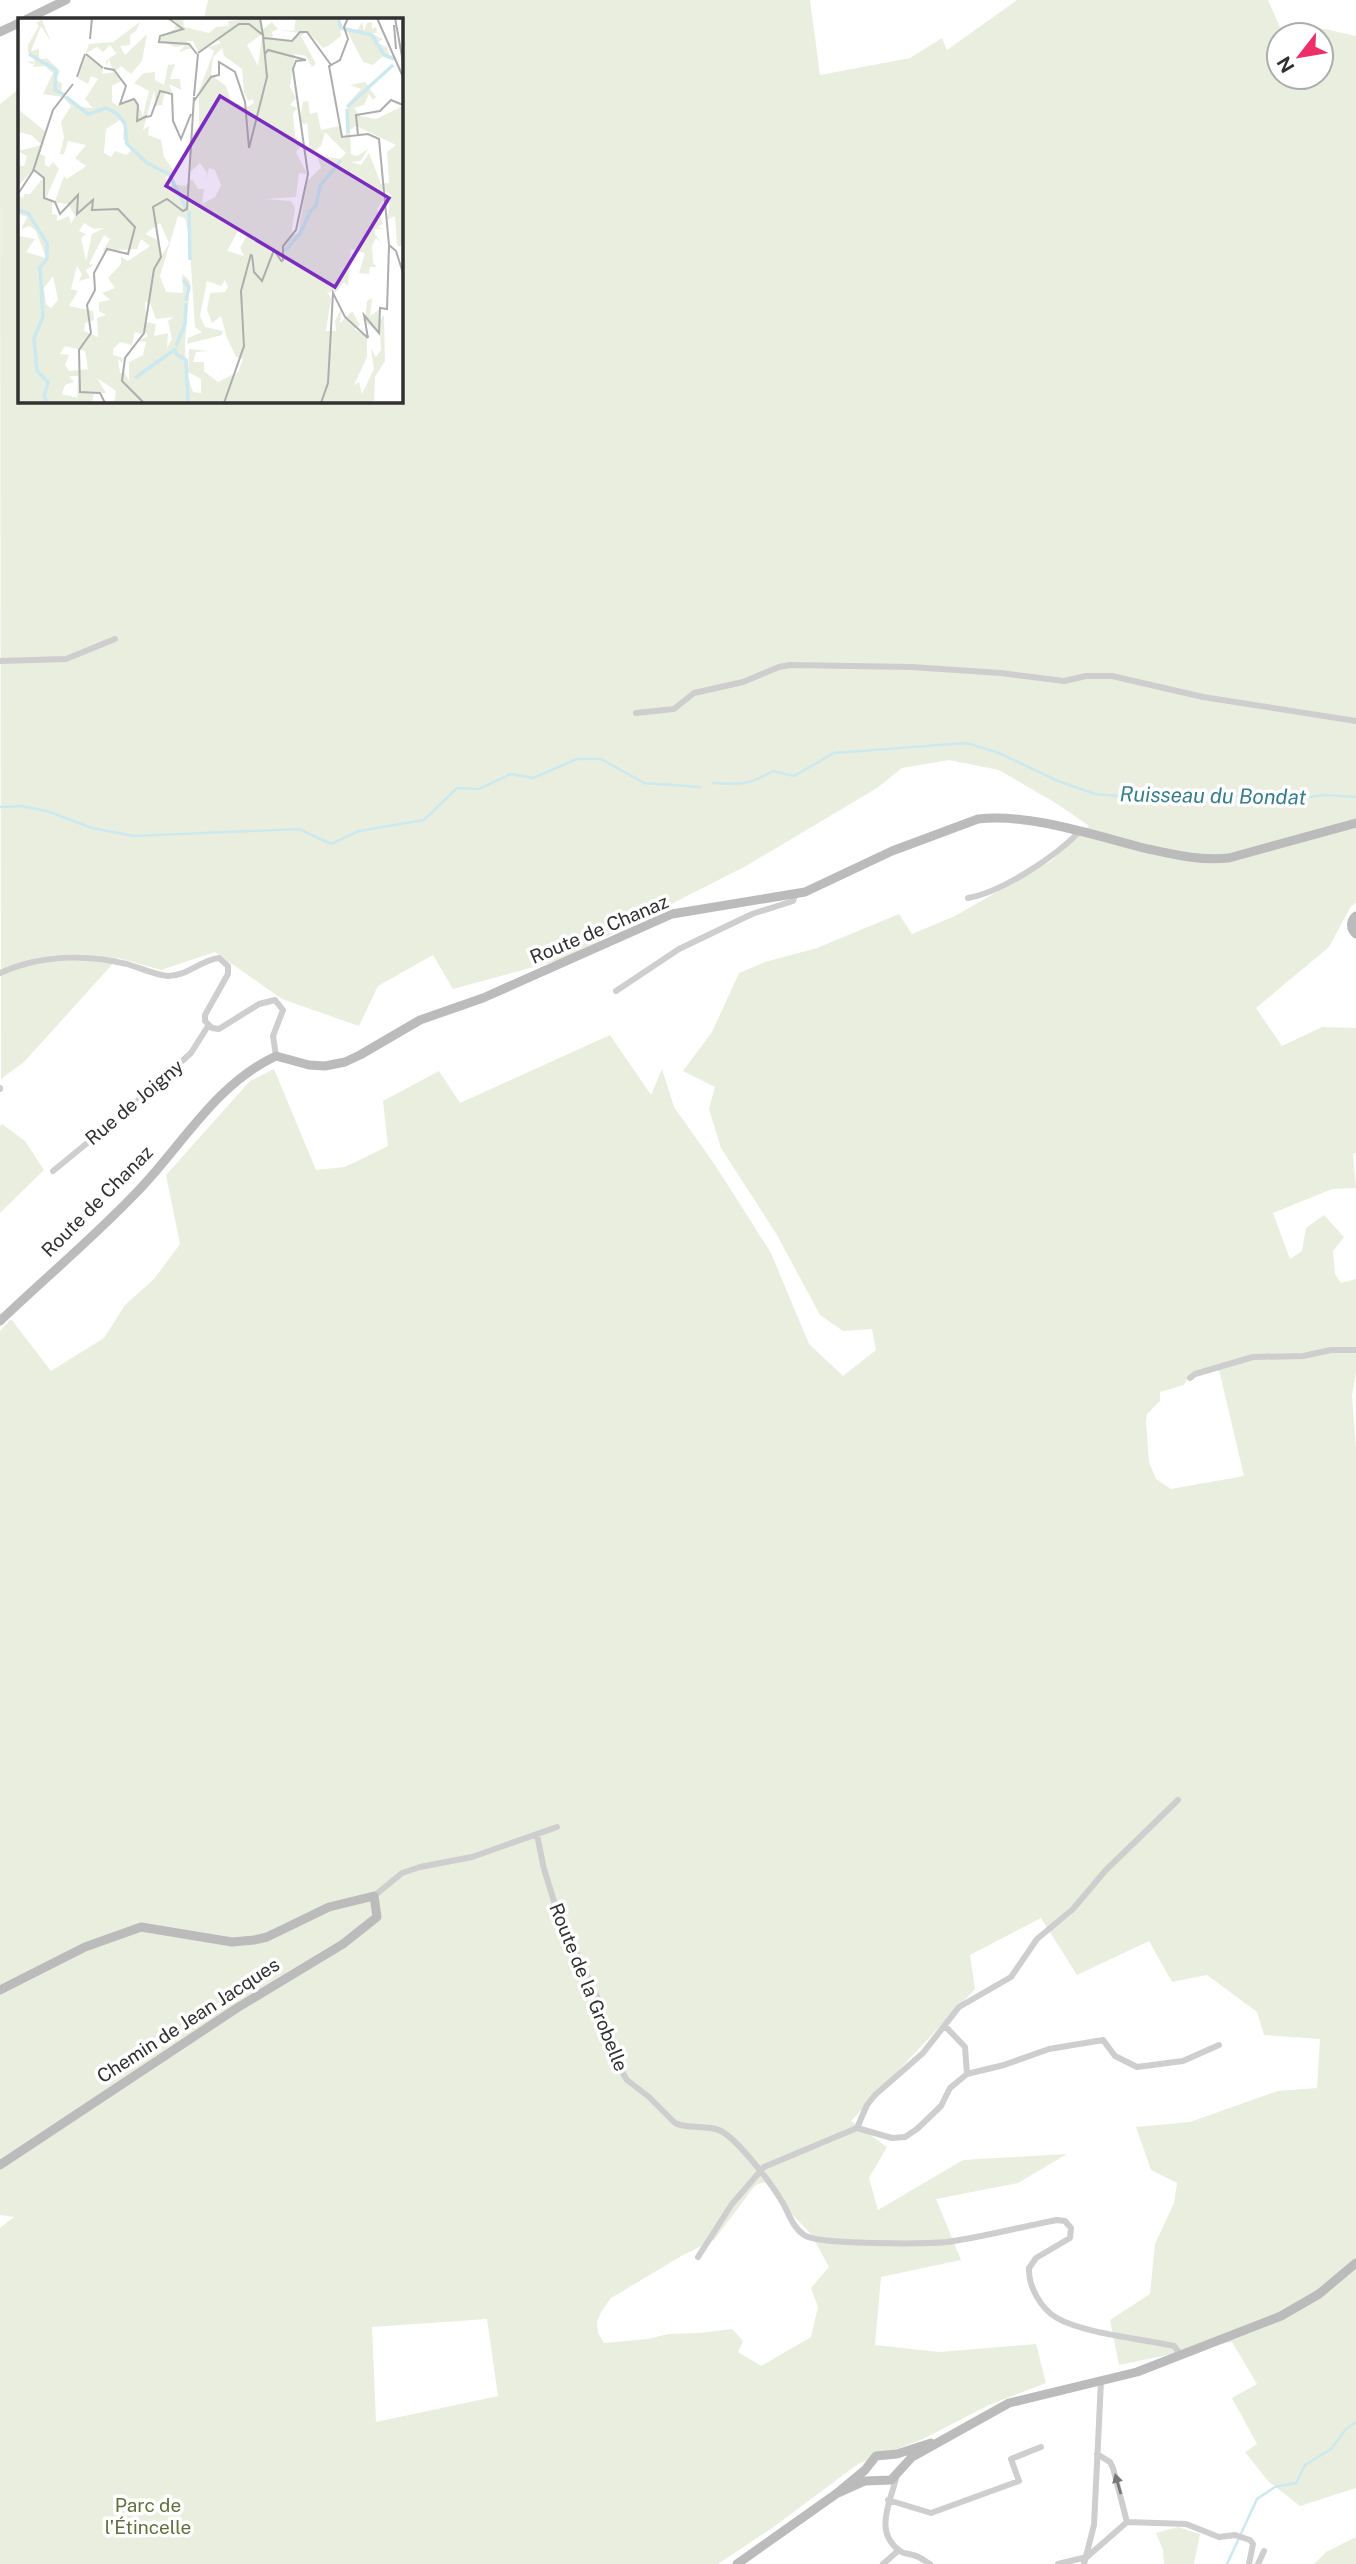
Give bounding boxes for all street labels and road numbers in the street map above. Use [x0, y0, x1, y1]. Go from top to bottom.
street label: Route de Chanaz [527, 890, 671, 968]
street label: Rue de Joigny [81, 1055, 187, 1149]
street label: Route de Chanaz [37, 1141, 157, 1261]
street label: Route de la Grobelle [545, 1900, 633, 2074]
street label: Chemin de Jean Jacques [93, 1953, 283, 2087]

